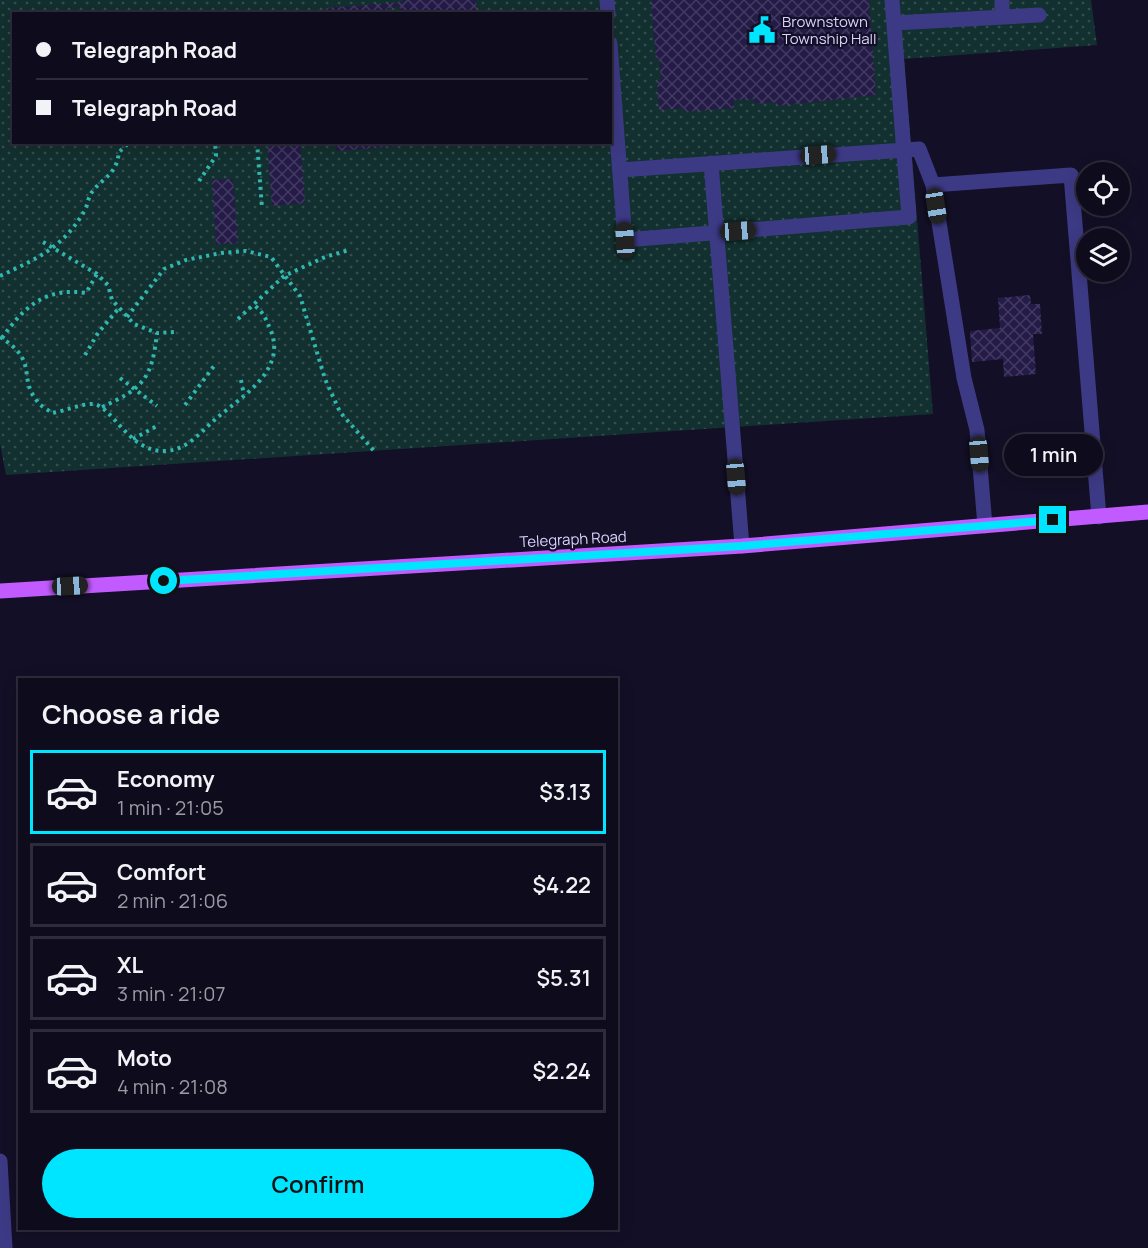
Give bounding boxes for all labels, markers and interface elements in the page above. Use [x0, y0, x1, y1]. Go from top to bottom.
place label: Brownstown Township Hall [782, 11, 877, 49]
public building icon: Brownstown Township Hall [747, 15, 777, 45]
text: Telegraph Road [72, 35, 237, 65]
text: Telegraph Road [72, 93, 237, 123]
car [799, 145, 837, 165]
map controls [1076, 162, 1130, 282]
button: locate [1076, 162, 1130, 216]
car [924, 187, 948, 225]
car [615, 221, 635, 259]
car [719, 221, 757, 241]
button: layers [1076, 228, 1130, 282]
callout: 1 min [1004, 433, 1102, 475]
car [968, 435, 990, 473]
text: 1 min [1030, 441, 1077, 468]
car [725, 458, 747, 496]
route end [1039, 506, 1066, 533]
street label: Telegraph Road [519, 526, 627, 552]
route start [150, 567, 177, 594]
car [52, 576, 88, 596]
text: Choose a ride [42, 695, 220, 732]
text: Economy [117, 764, 215, 794]
icon: car [45, 765, 99, 819]
text: $3.13 [539, 777, 591, 807]
text: 1 min · 21:05 [117, 794, 224, 821]
text: Comfort [117, 857, 206, 887]
icon: car [45, 858, 99, 912]
text: $4.22 [533, 870, 591, 900]
text: 2 min · 21:06 [117, 887, 228, 914]
text: XL [117, 950, 143, 980]
icon: car [45, 951, 99, 1005]
text: $5.31 [536, 963, 591, 993]
text: 3 min · 21:07 [117, 980, 226, 1007]
text: Moto [117, 1043, 172, 1073]
icon: car [45, 1044, 99, 1098]
text: $2.24 [533, 1056, 591, 1086]
text: 4 min · 21:08 [117, 1073, 228, 1100]
button: Confirm [42, 1149, 594, 1218]

